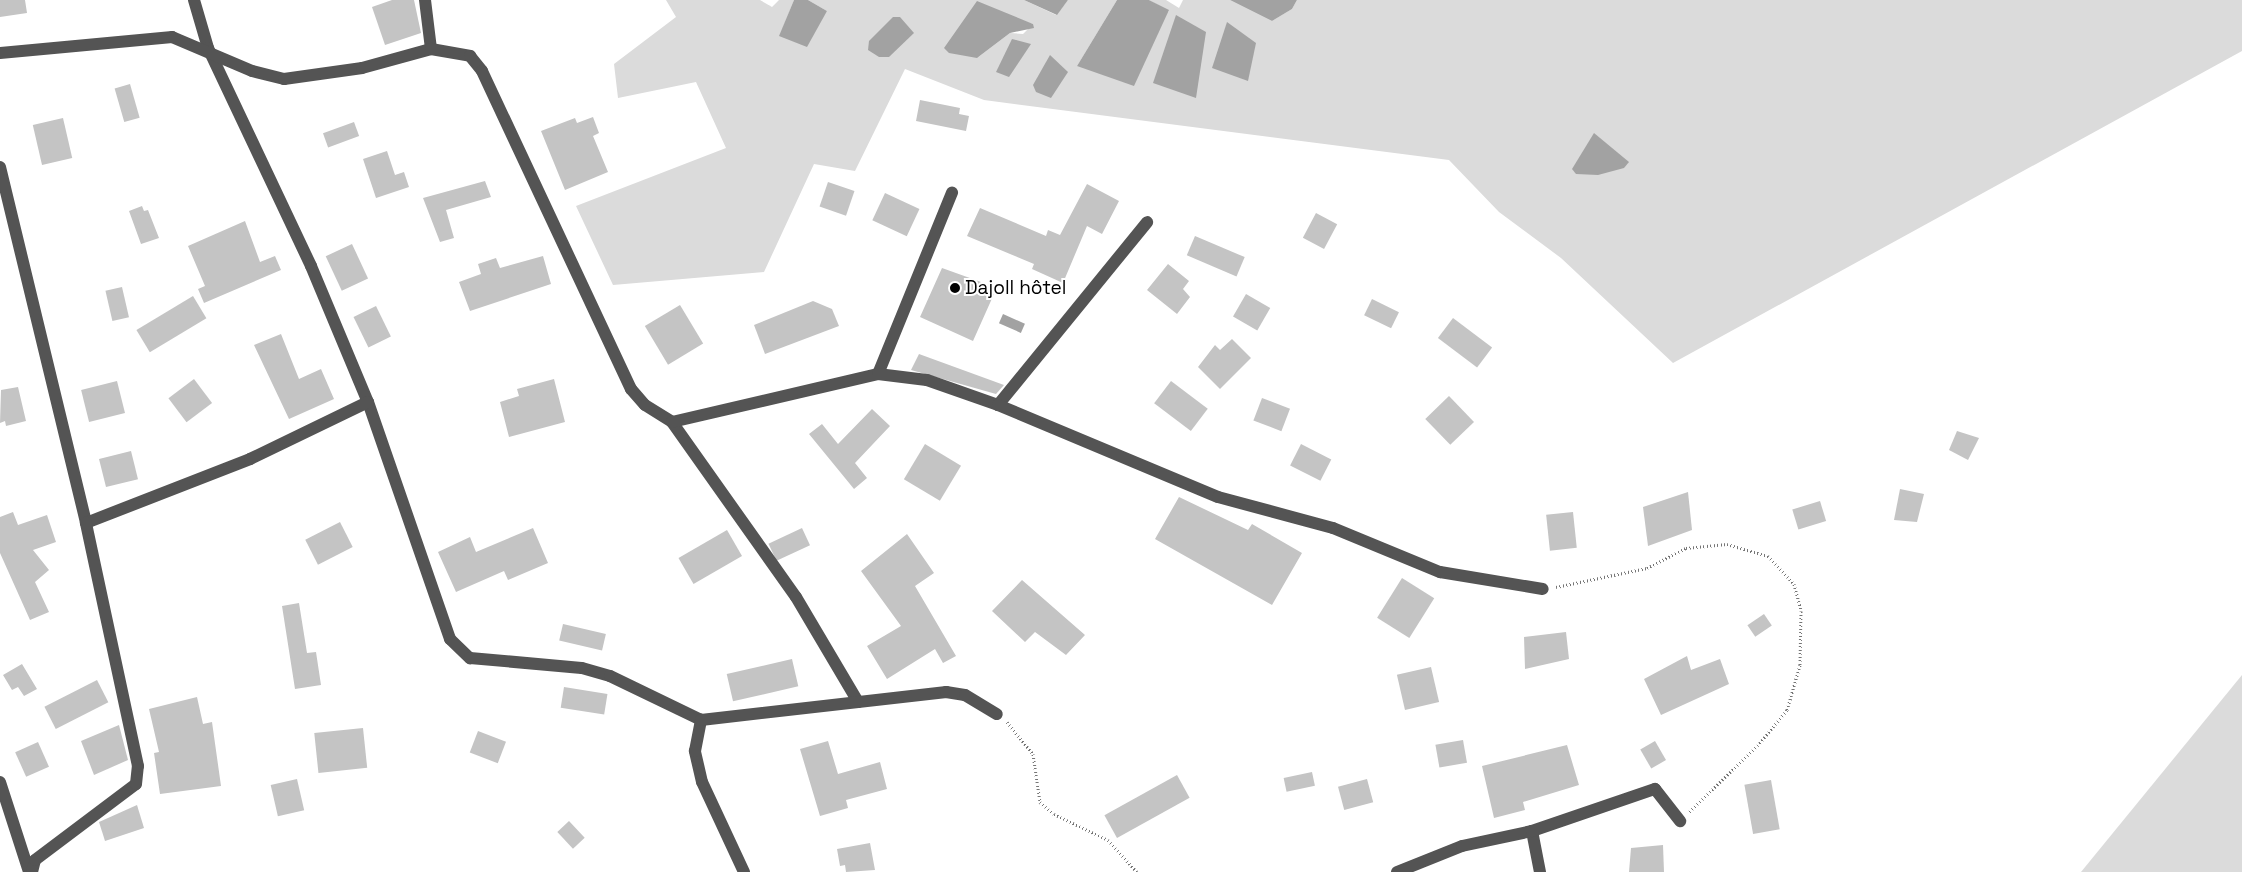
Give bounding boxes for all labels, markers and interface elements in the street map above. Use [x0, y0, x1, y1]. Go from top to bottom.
place label: Dajoll hôtel [965, 277, 1066, 299]
marker: Dajoll hôtel [949, 282, 961, 294]

